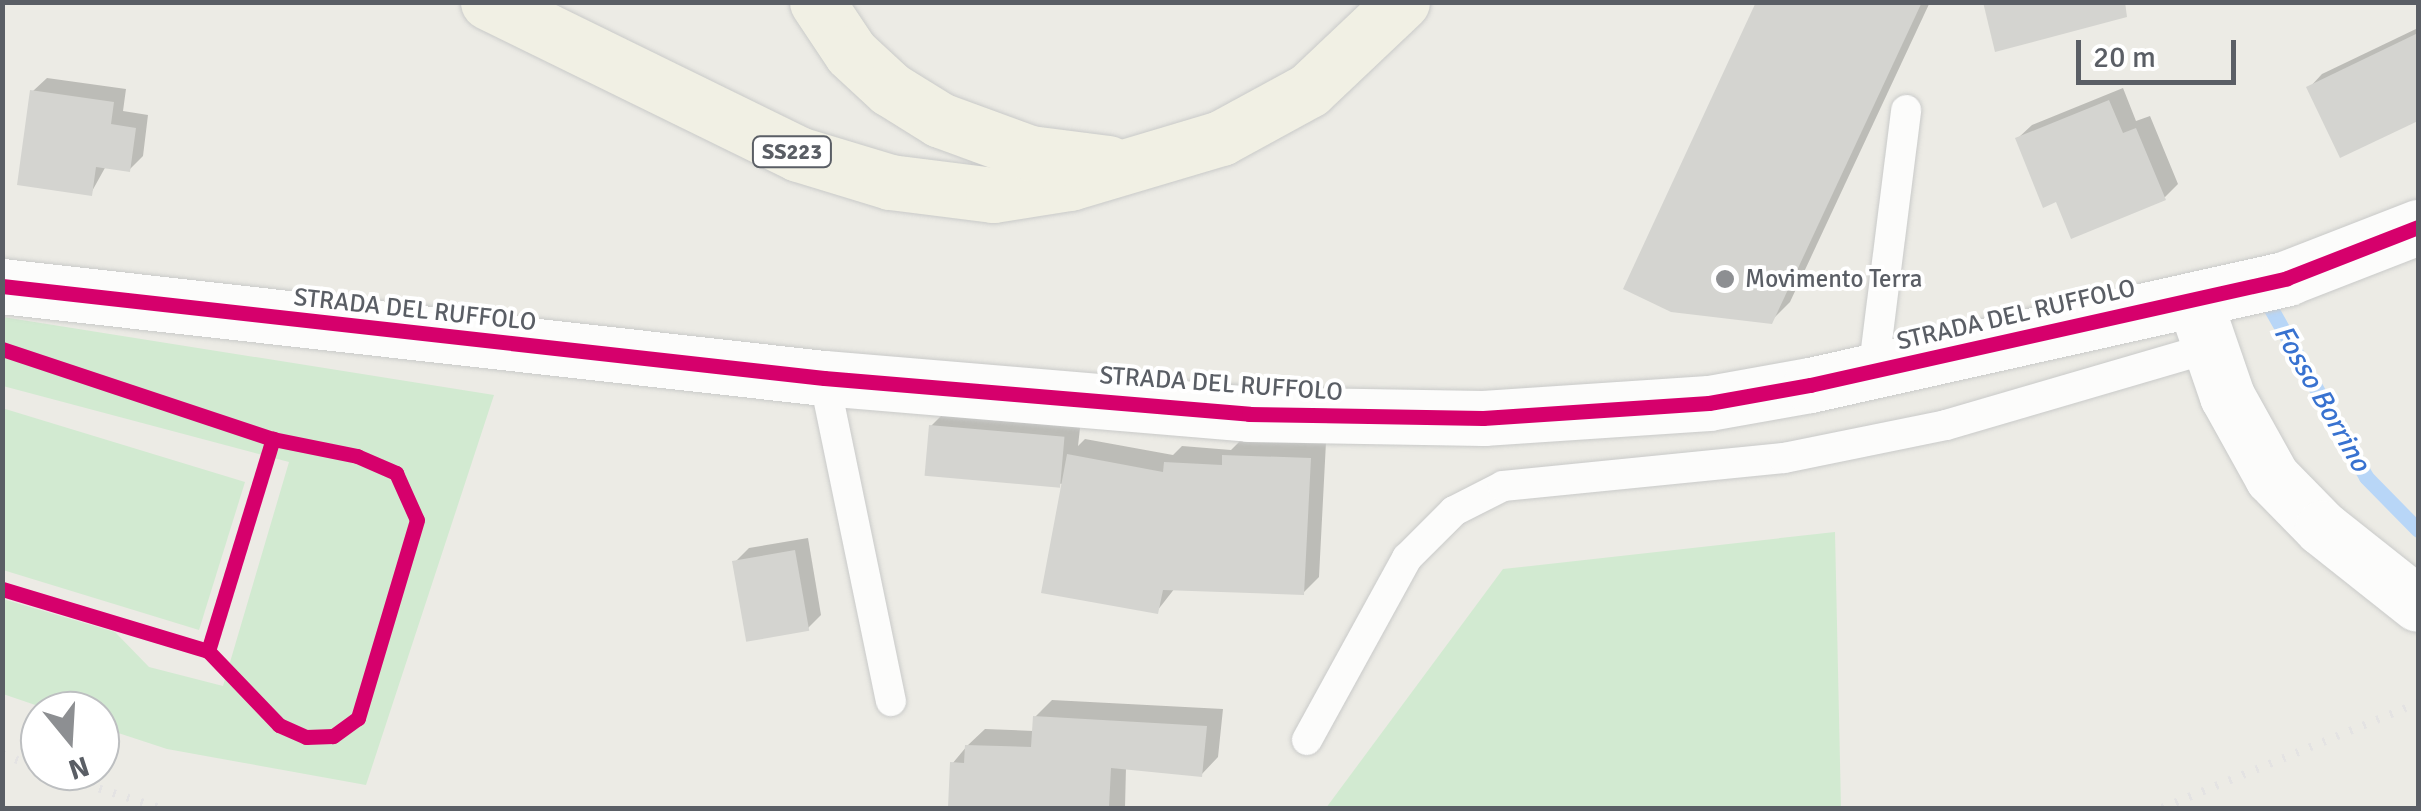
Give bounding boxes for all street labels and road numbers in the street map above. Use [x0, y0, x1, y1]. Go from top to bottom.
road number: SS223 [750, 135, 834, 169]
street label: STRADA DEL RUFFOLO [1894, 273, 2138, 357]
street label: STRADA DEL RUFFOLO [292, 282, 538, 338]
street label: STRADA DEL RUFFOLO [1098, 361, 1344, 407]

